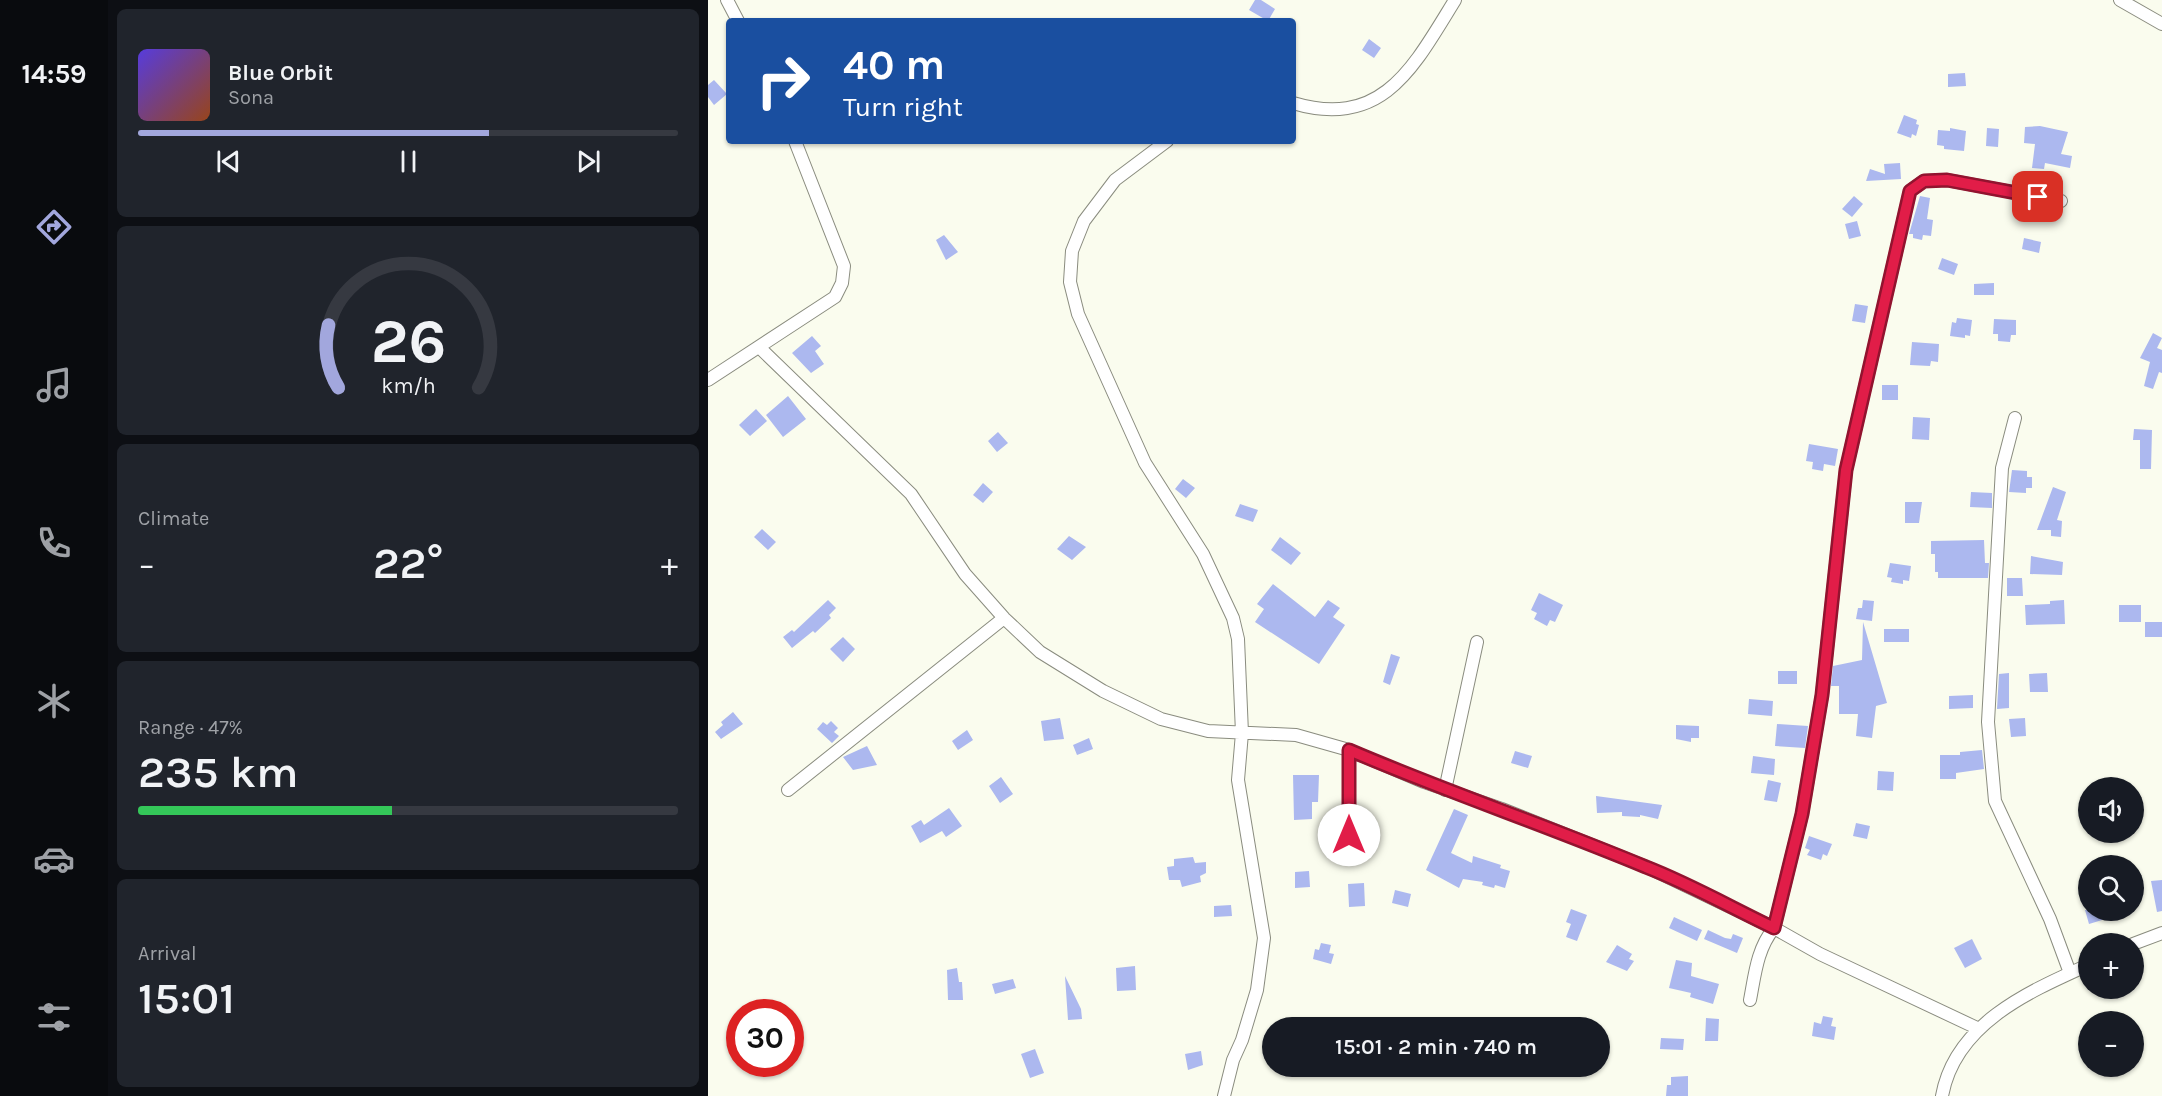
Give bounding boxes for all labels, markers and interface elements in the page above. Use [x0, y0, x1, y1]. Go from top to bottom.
text: 40 m [843, 40, 945, 90]
icon: right [744, 42, 822, 120]
text: 14:59 [21, 58, 87, 90]
text: Blue Orbit [228, 60, 333, 86]
text: Sona [228, 86, 274, 109]
text: Turn right [843, 91, 963, 123]
icon: previous [212, 145, 245, 178]
icon: pause [392, 145, 425, 178]
icon: next [572, 145, 605, 178]
pin [2012, 171, 2063, 222]
icon: arrive [2021, 180, 2054, 213]
icon: directions [33, 206, 75, 248]
text: 26 [370, 305, 446, 378]
icon: music [33, 364, 75, 406]
text: km/h [381, 373, 435, 398]
text: Climate [138, 507, 209, 530]
icon: phone [33, 522, 75, 564]
text: 22° [373, 537, 443, 589]
text: − [138, 545, 155, 583]
text: + [661, 545, 678, 583]
icon: climate [33, 680, 75, 722]
text: Range · 47% [138, 716, 243, 739]
text: 235 km [138, 746, 299, 798]
map controls [2078, 777, 2144, 1077]
button: sound [2078, 777, 2144, 843]
position arrow [1317, 803, 1381, 867]
icon: car [33, 838, 75, 880]
button: search [2078, 855, 2144, 921]
button: + [2078, 933, 2144, 999]
text: Arrival [138, 942, 197, 965]
text: 15:01 [138, 972, 235, 1024]
icon: filters [33, 996, 75, 1038]
speed limit sign: 30 [726, 999, 804, 1077]
button: − [2078, 1011, 2144, 1077]
text: 15:01 · 2 min · 740 m [1335, 1034, 1537, 1060]

